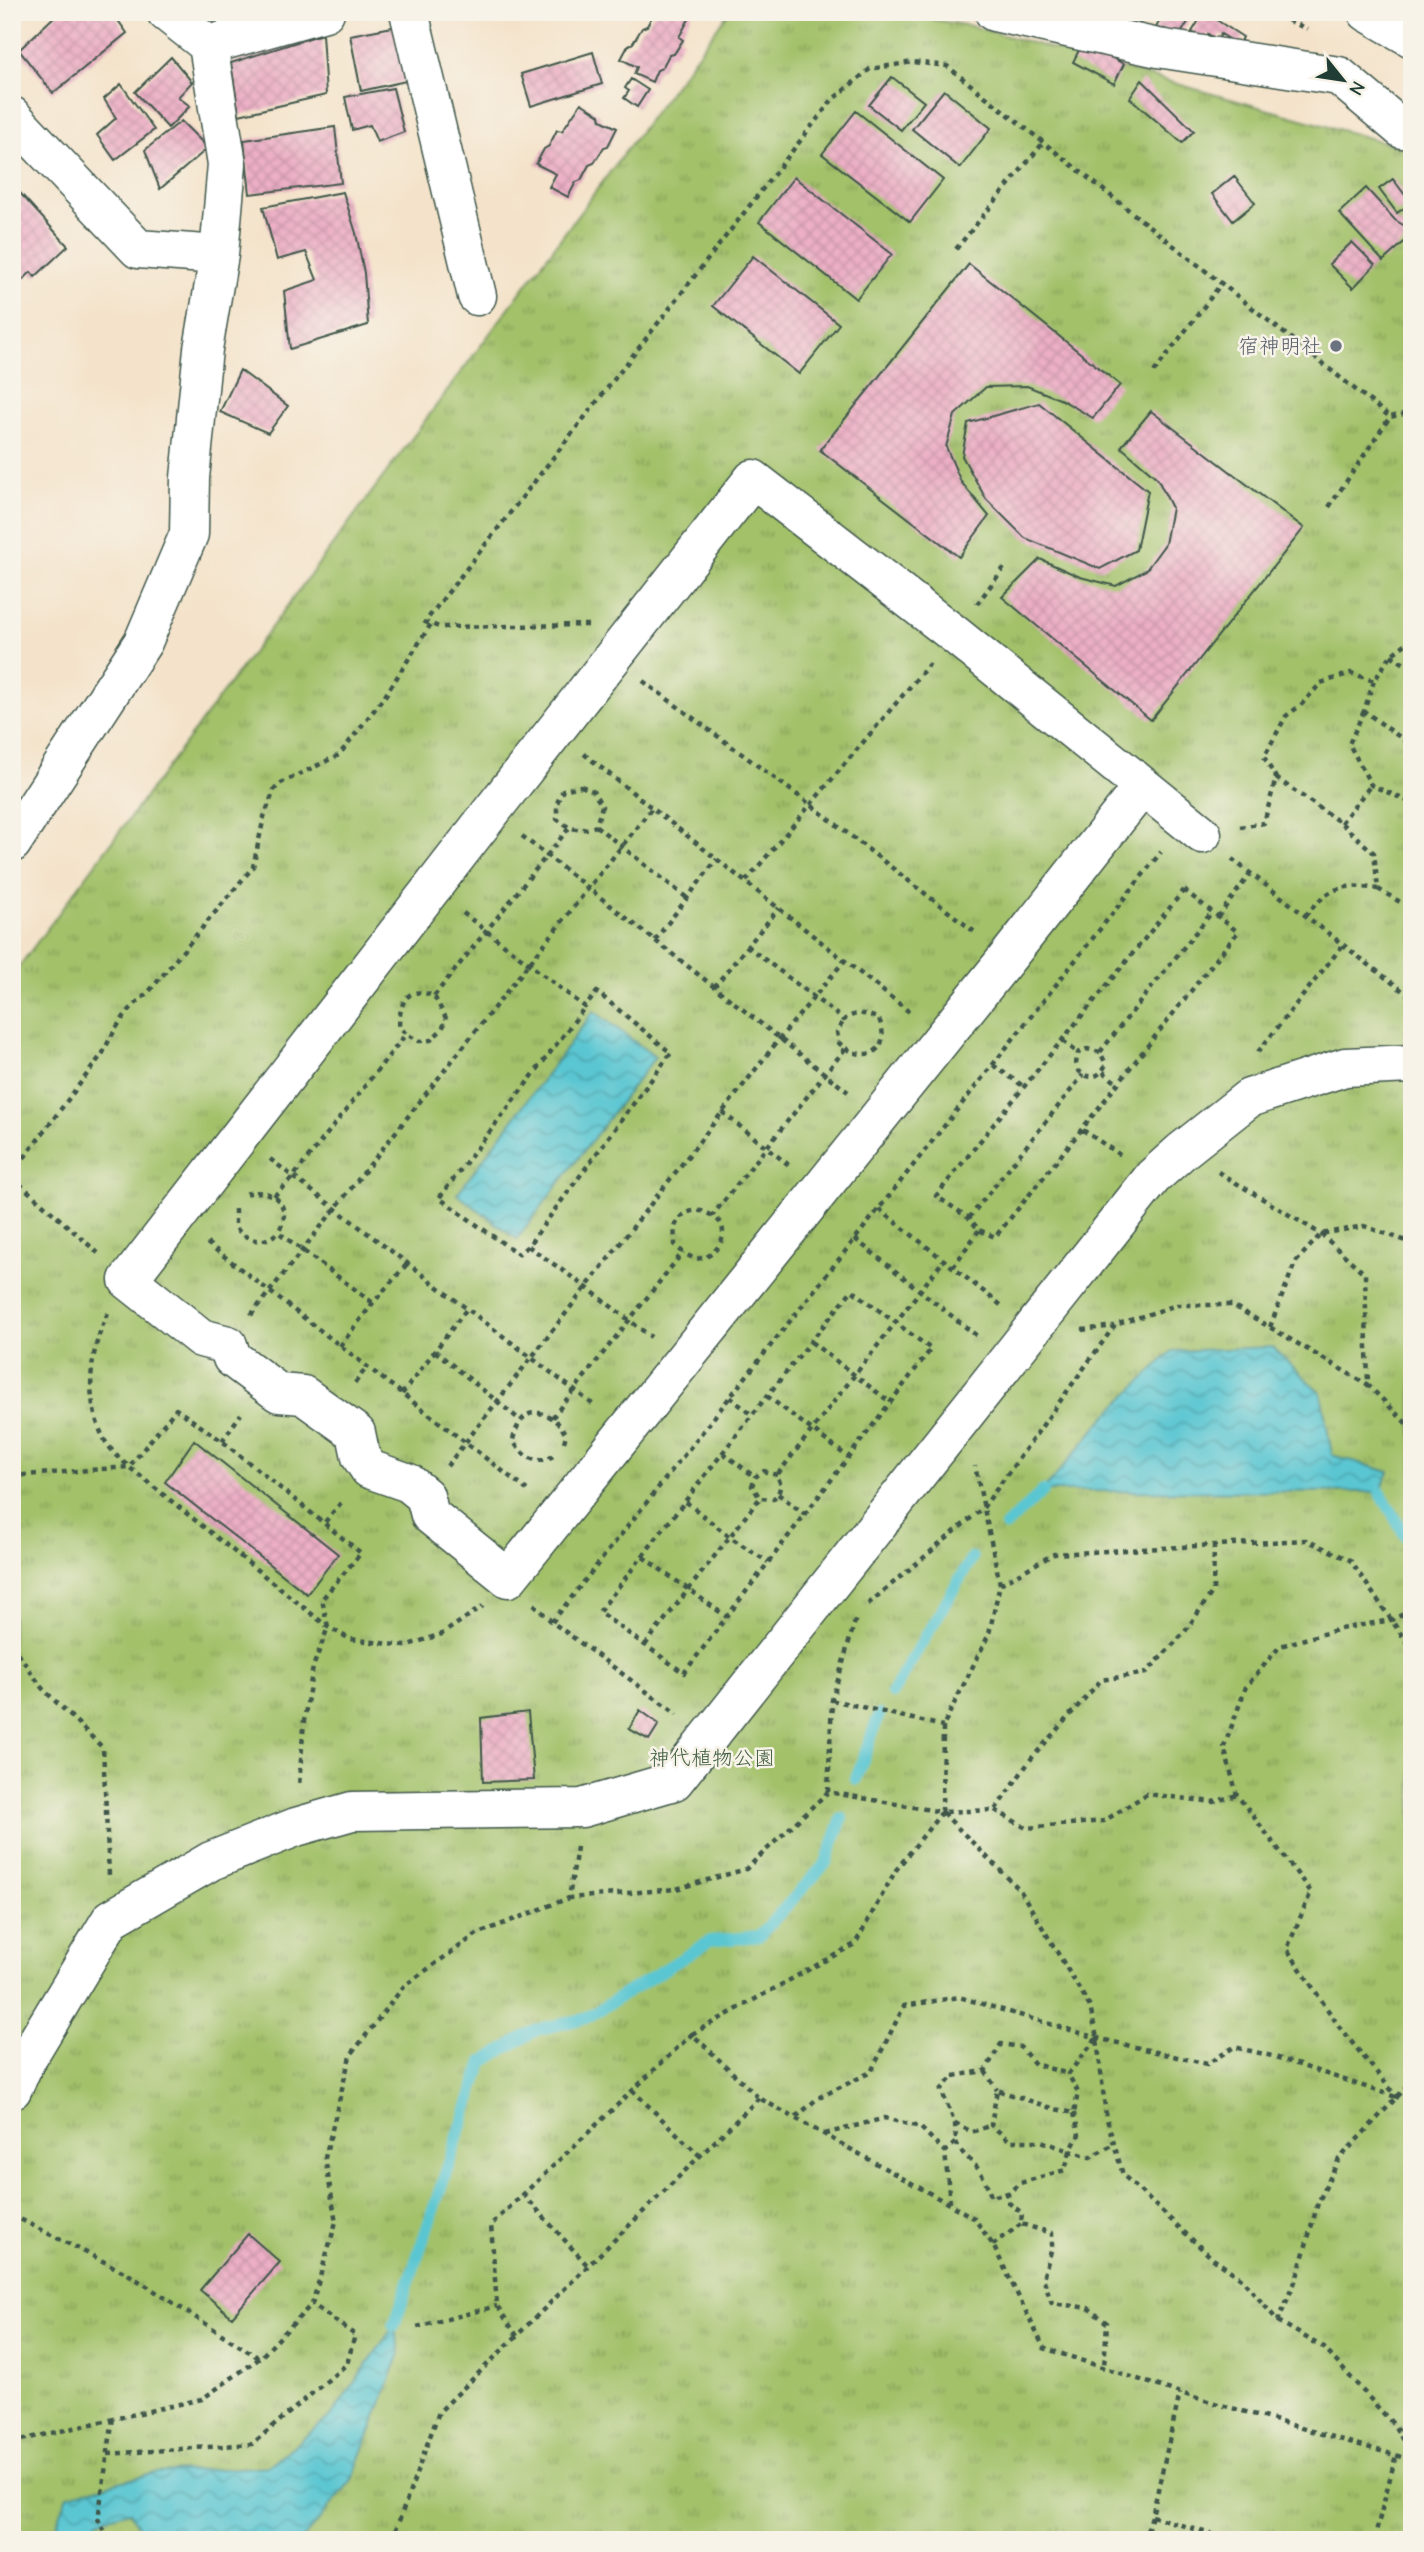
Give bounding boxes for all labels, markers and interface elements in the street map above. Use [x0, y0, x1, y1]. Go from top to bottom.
north arrow [1308, 46, 1378, 116]
text: N [1344, 77, 1369, 99]
place label: 宿神明社 [1238, 334, 1322, 358]
marker: 宿神明社 [1328, 338, 1344, 354]
park label: 神代植物公園 [649, 1746, 775, 1770]

